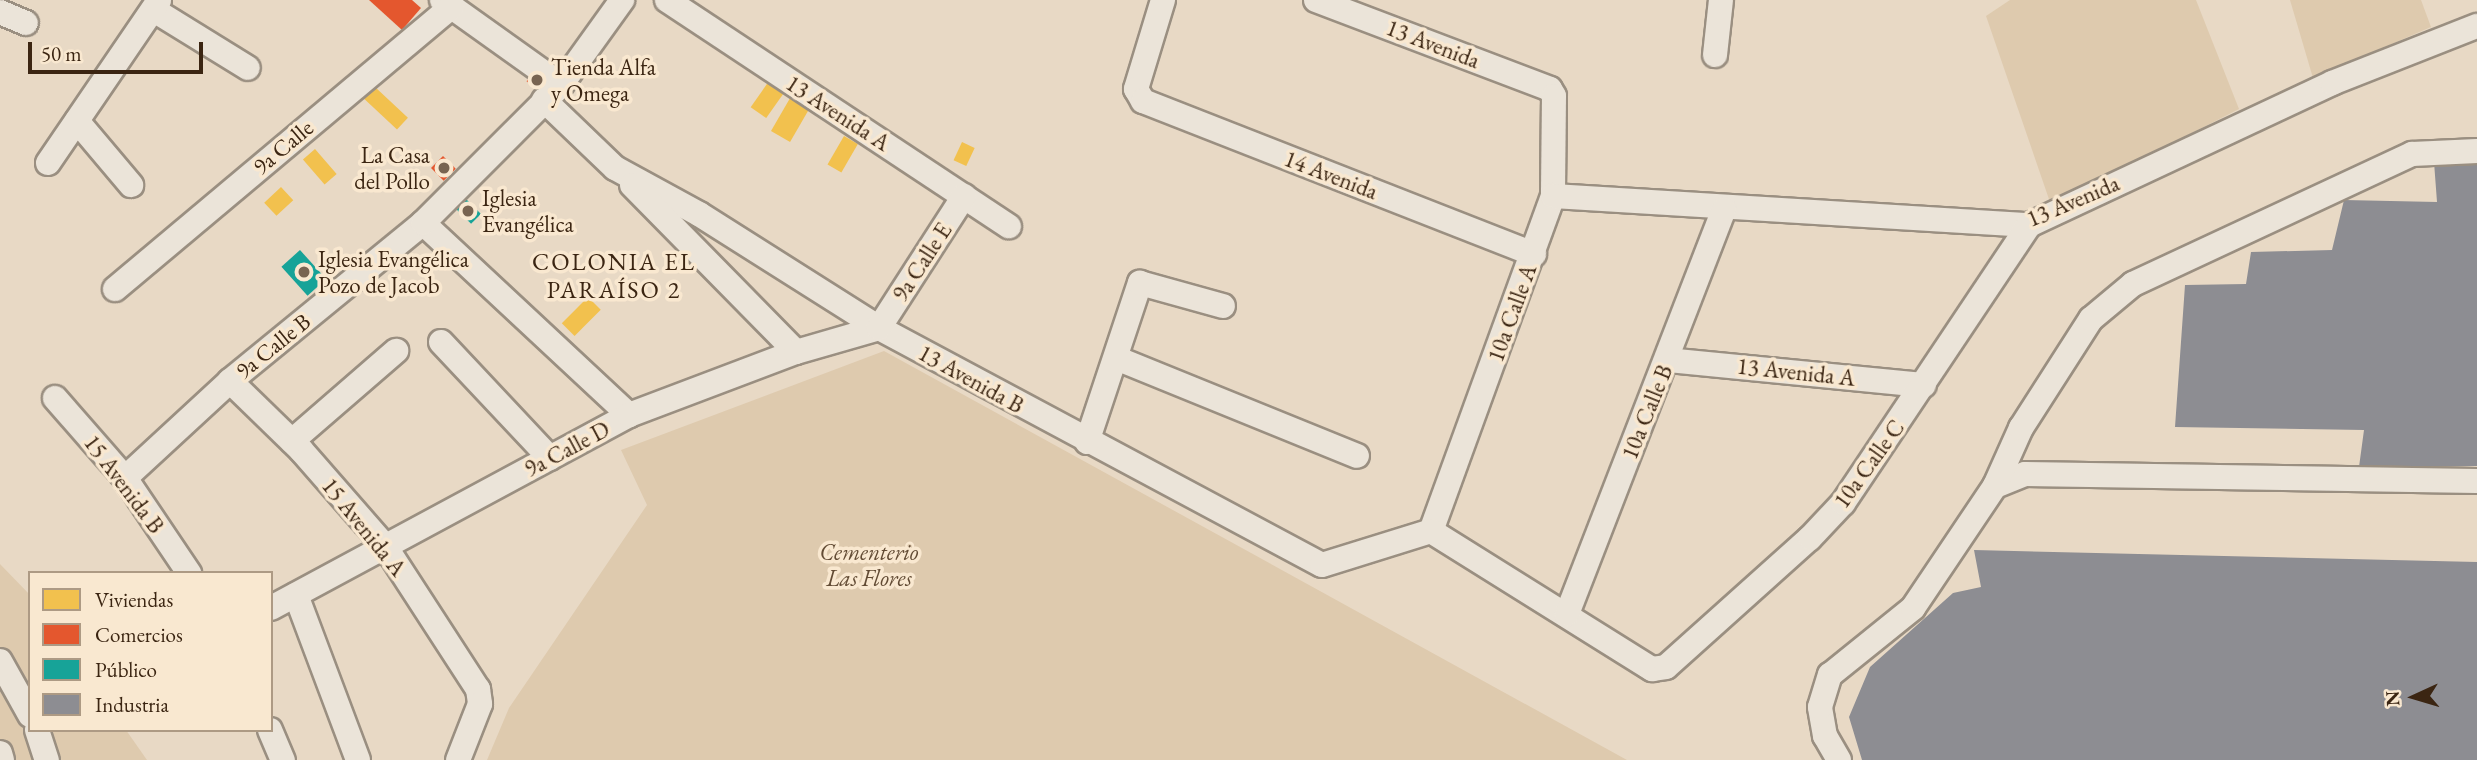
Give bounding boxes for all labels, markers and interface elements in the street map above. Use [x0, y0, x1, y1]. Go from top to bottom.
street label: 13 Avenida [1382, 14, 1484, 74]
scale bar [32, 28, 206, 72]
text: 50 m [41, 40, 82, 67]
place label: Tienda Alfa y Omega [551, 53, 656, 107]
street label: 13 Avenida A [781, 69, 895, 157]
marker: Tienda Alfa y Omega [529, 72, 545, 88]
street label: 9a Calle [247, 114, 319, 180]
place label: La Casa del Pollo [354, 141, 430, 195]
street label: 14 Avenida [1280, 145, 1382, 205]
marker: La Casa del Pollo [436, 160, 452, 176]
street label: 13 Avenida [2022, 169, 2124, 233]
place label: Iglesia Evangélica [482, 184, 574, 238]
marker: Iglesia Evangélica [460, 203, 476, 219]
street label: 9a Calle E [886, 218, 958, 306]
place label: Iglesia Evangélica Pozo de Jacob [318, 245, 469, 299]
district label: COLONIA EL PARAÍSO 2 [533, 248, 695, 304]
street label: 10a Calle A [1482, 260, 1542, 366]
marker: Iglesia Evangélica Pozo de Jacob [296, 264, 312, 280]
street label: 9a Calle B [230, 307, 316, 385]
street label: 13 Avenida B [914, 339, 1028, 419]
street label: 13 Avenida A [1736, 352, 1856, 392]
street label: 10a Calle B [1616, 361, 1678, 463]
street label: 9a Calle D [520, 415, 614, 483]
street label: 10a Calle C [1828, 415, 1910, 513]
street label: 15 Avenida B [78, 429, 170, 539]
street label: 15 Avenida A [316, 472, 412, 582]
park label: Cementerio Las Flores [820, 538, 918, 592]
legend [28, 571, 273, 732]
text: Viviendas [95, 586, 173, 613]
text: Comercios [95, 621, 183, 648]
text: Público [95, 656, 157, 683]
north arrow [2379, 662, 2449, 732]
text: N [2380, 690, 2406, 707]
text: Industria [95, 691, 169, 718]

